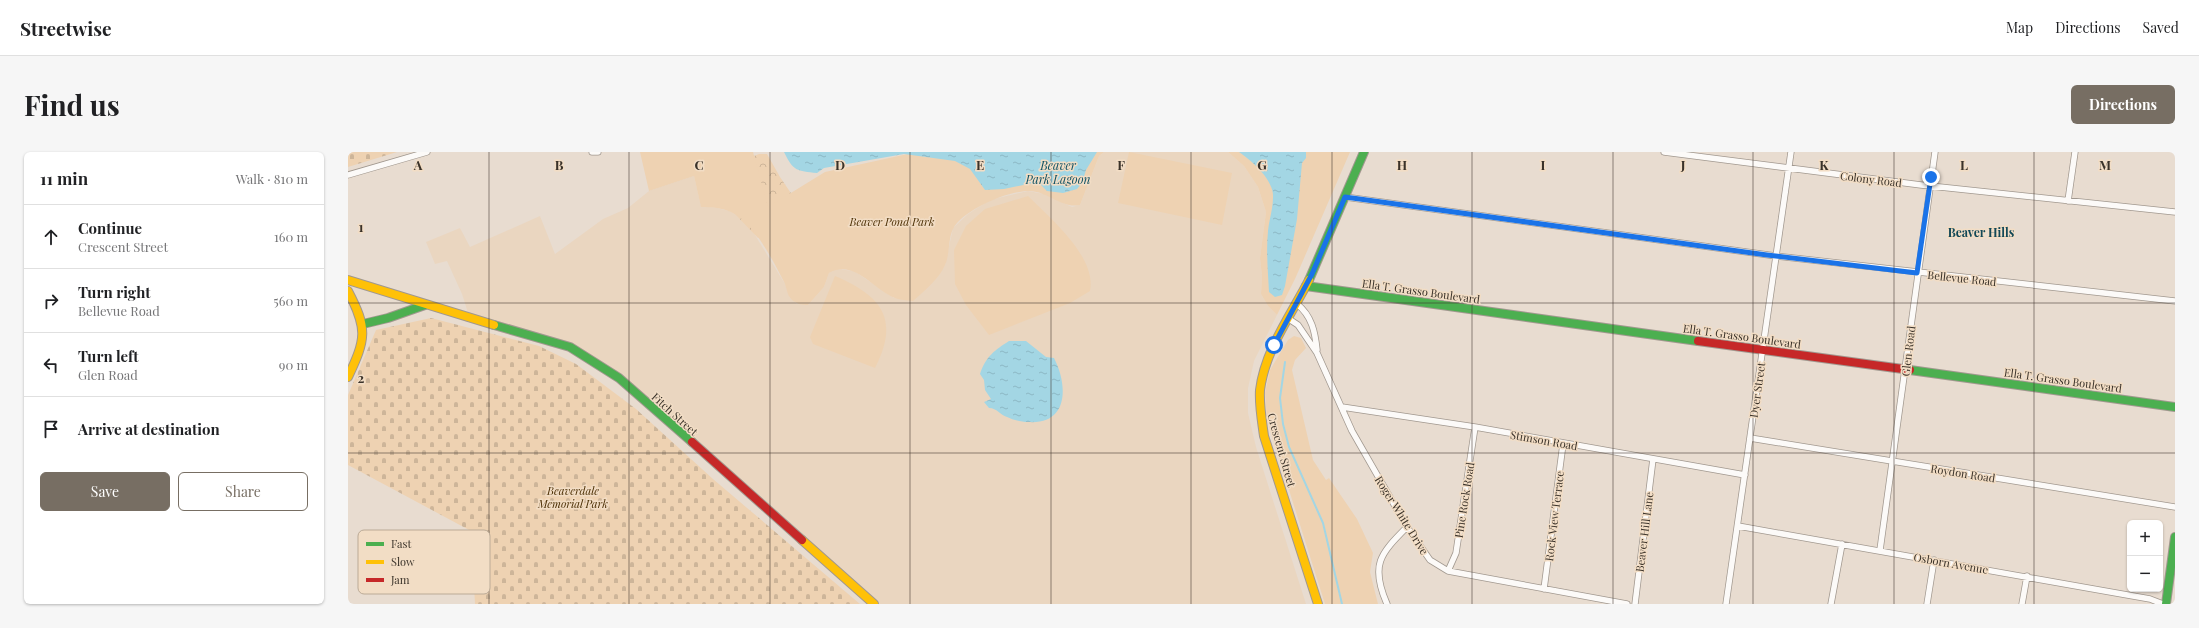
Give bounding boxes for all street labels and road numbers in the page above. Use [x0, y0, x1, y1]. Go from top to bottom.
street label: Colony Road [1839, 168, 1903, 190]
street label: Bellevue Road [1927, 267, 1998, 289]
street label: Ella T. Grasso Boulevard [1361, 275, 1482, 307]
street label: Ella T. Grasso Boulevard [1682, 320, 1803, 352]
street label: Glen Road [1897, 324, 1919, 377]
street label: Dyer Street [1746, 361, 1768, 419]
street label: Ella T. Grasso Boulevard [2003, 364, 2124, 396]
street label: Fitch Street [649, 389, 701, 439]
street label: Crescent Street [1264, 411, 1300, 489]
street label: Stimson Road [1509, 427, 1579, 453]
street label: Pine Rock Road [1451, 460, 1478, 539]
street label: Roydon Road [1930, 460, 1997, 486]
street label: Rock View Terrace [1541, 470, 1567, 562]
street label: Roger White Drive [1372, 473, 1432, 558]
street label: Beaver Hill Lane [1632, 491, 1656, 573]
street label: Osborn Avenue [1913, 549, 1990, 577]

